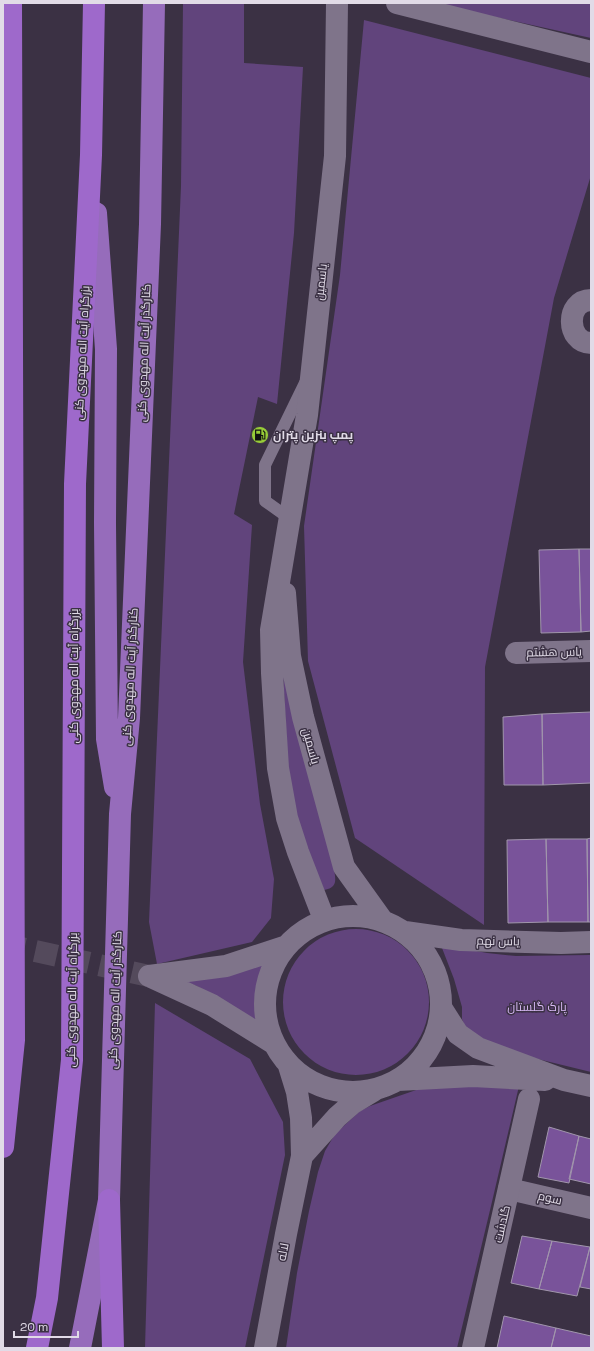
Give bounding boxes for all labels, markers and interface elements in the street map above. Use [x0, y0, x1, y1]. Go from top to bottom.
street label: یاسمین [311, 262, 331, 301]
street label: کنارگذر آیت اله مهدوی کنی [134, 284, 154, 422]
street label: بزرگراه آیت اله مهدوی کنی [70, 285, 94, 421]
fuel station icon: پمپ بنزین پتران [250, 425, 270, 445]
place label: پمپ بنزین پتران [273, 427, 354, 444]
street label: کنارگذر آیت اله مهدوی کنی [118, 607, 142, 747]
street label: بزرگراه آیت اله مهدوی کنی [66, 609, 82, 743]
street label: یاس هشتم [526, 644, 583, 660]
street label: یاسمین [298, 726, 324, 767]
street label: کنارگذر آیت اله مهدوی کنی [105, 931, 125, 1069]
street label: بزرگراه آیت اله مهدوی کنی [63, 932, 81, 1068]
street label: یاس نهم [476, 933, 521, 949]
park label: پارک گلستان [507, 999, 568, 1016]
street label: سوم [536, 1187, 564, 1209]
street label: گلدشت [490, 1204, 514, 1244]
street label: لاله [273, 1242, 293, 1262]
scale bar [14, 1313, 78, 1339]
text: 20 m [20, 1319, 48, 1335]

